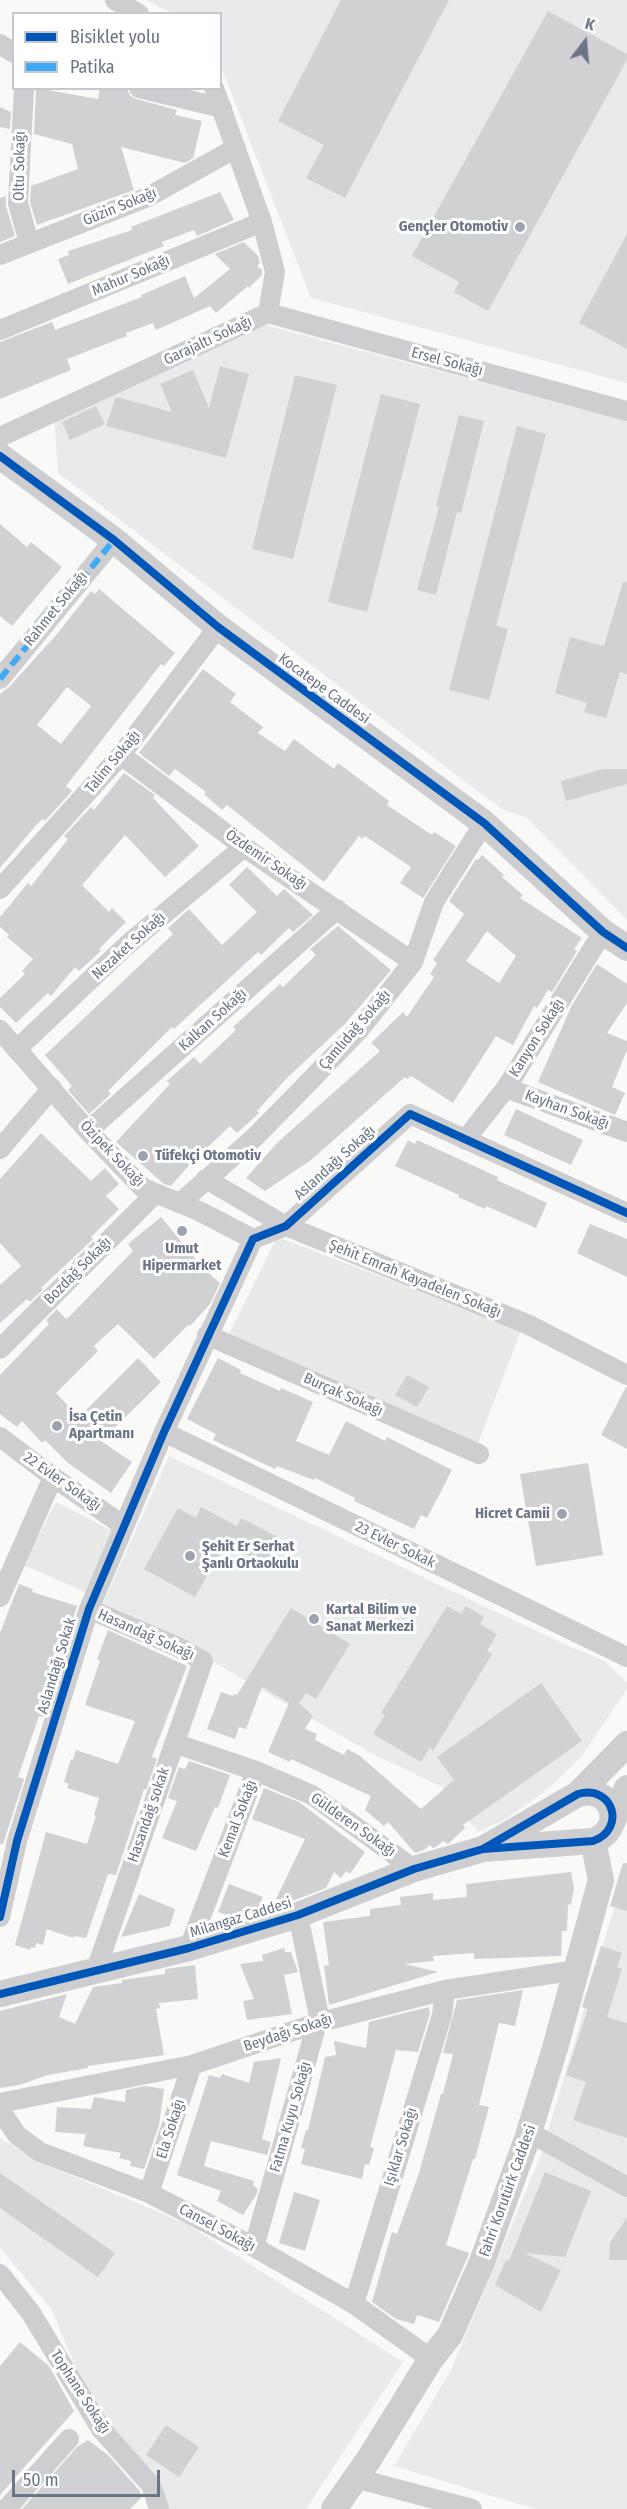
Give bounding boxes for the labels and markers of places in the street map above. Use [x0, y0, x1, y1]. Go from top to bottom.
place label: Gençler Otomotiv [399, 218, 508, 236]
marker: Gençler Otomotiv [513, 220, 527, 234]
place label: Tüfekçi Otomotiv [155, 1147, 261, 1165]
marker: Tüfekçi Otomotiv [136, 1149, 150, 1163]
marker: Umut Hipermarket [175, 1224, 189, 1238]
place label: Umut Hipermarket [143, 1240, 221, 1275]
place label: İsa Çetin Apartmanı [69, 1408, 134, 1443]
marker: İsa Çetin Apartmanı [50, 1419, 64, 1433]
place label: Hicret Camii [475, 1505, 550, 1523]
marker: Hicret Camii [555, 1507, 569, 1521]
place label: Şehit Er Serhat Şanlı Ortaokulu [202, 1538, 299, 1573]
marker: Şehit Er Serhat Şanlı Ortaokulu [183, 1549, 197, 1563]
place label: Kartal Bilim ve Sanat Merkezi [326, 1601, 417, 1636]
marker: Kartal Bilim ve Sanat Merkezi [307, 1612, 321, 1626]

